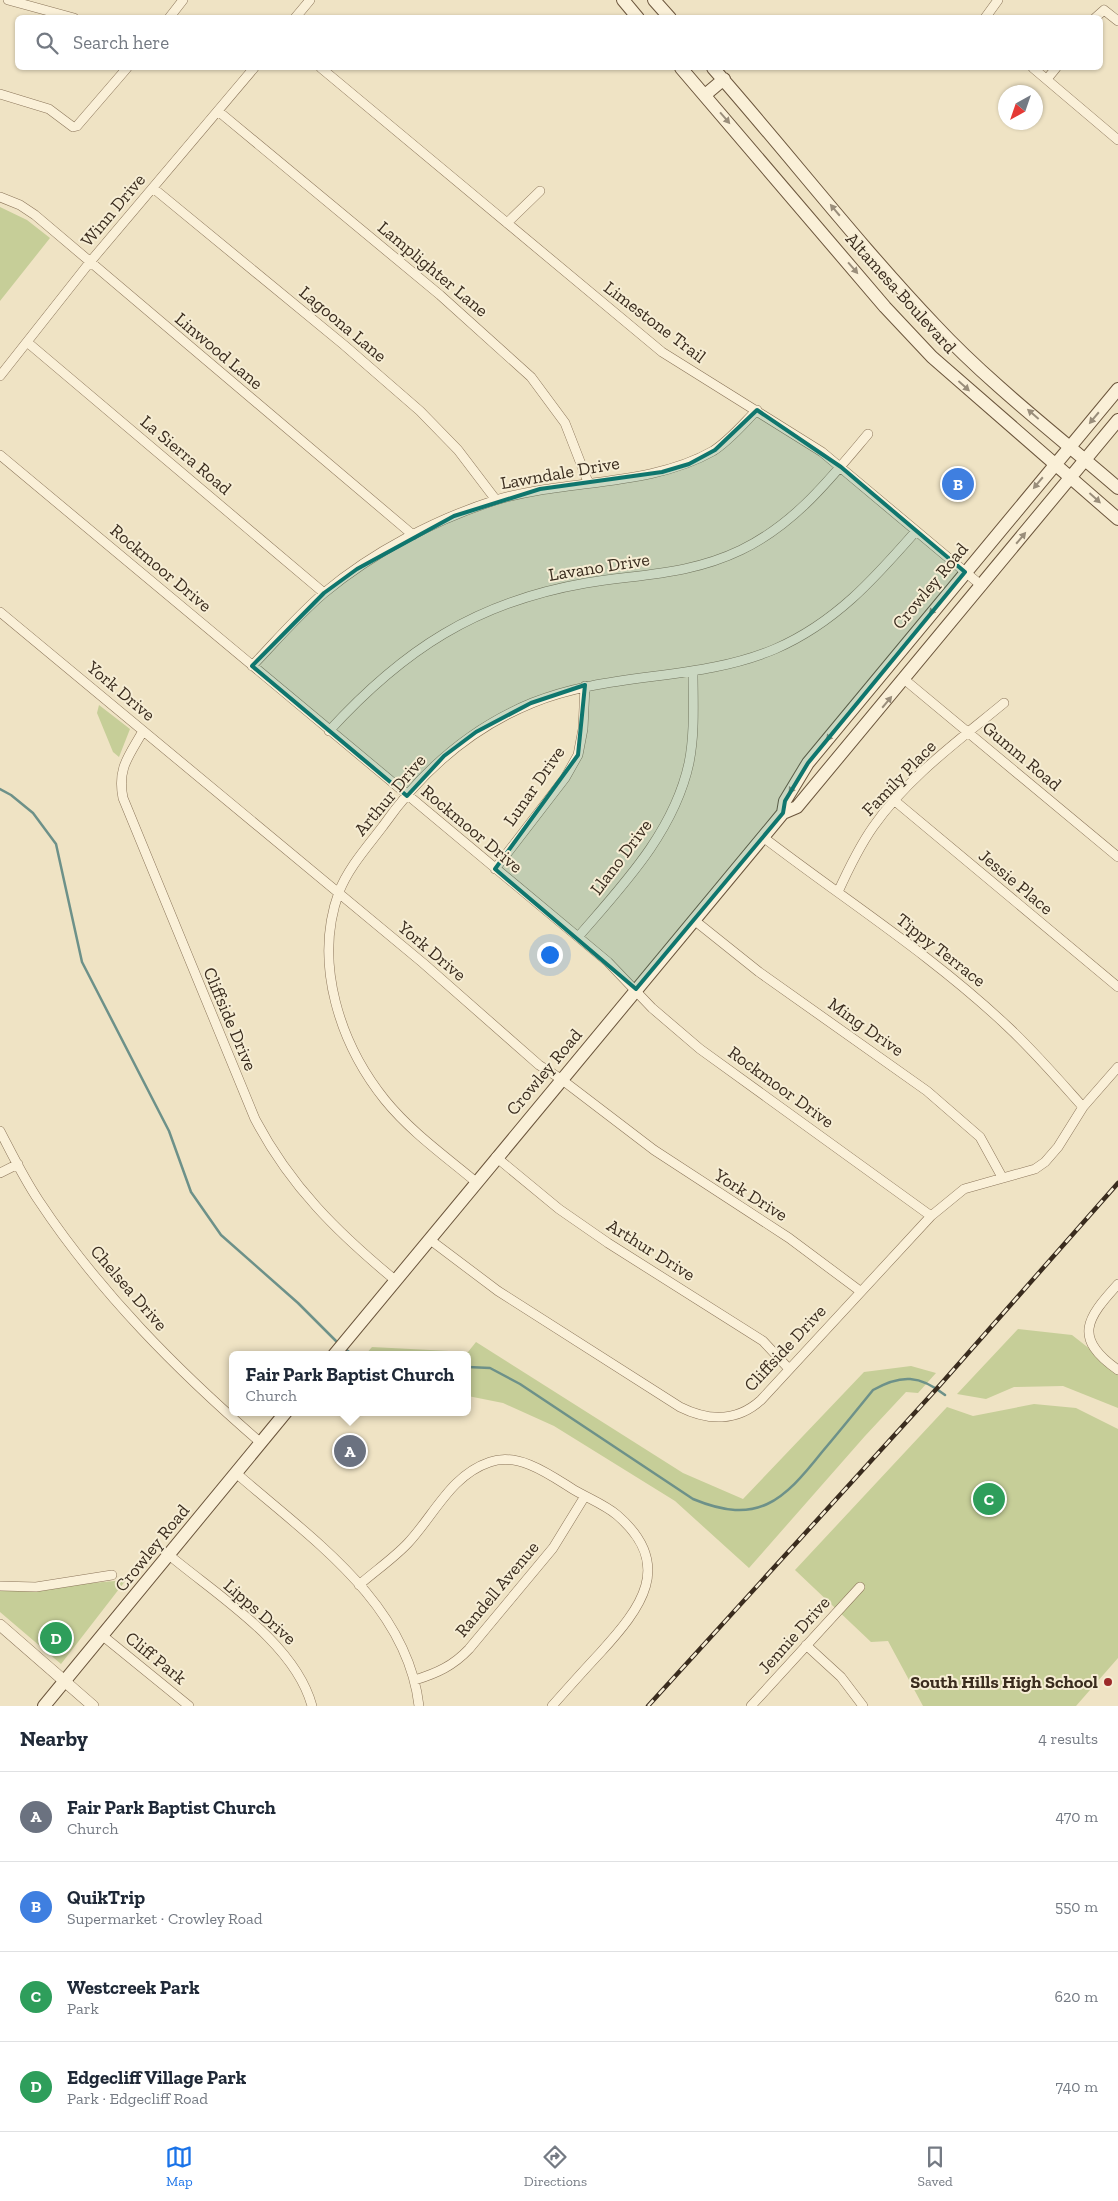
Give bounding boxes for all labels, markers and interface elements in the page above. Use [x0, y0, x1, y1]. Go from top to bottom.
search box [15, 15, 1103, 70]
icon: search [33, 29, 61, 57]
text: Search here [73, 31, 169, 54]
north arrow [998, 85, 1043, 130]
one-way arrow [719, 111, 730, 124]
street label: Winn Drive [76, 169, 150, 251]
one-way arrow [829, 204, 840, 217]
street label: Lamplighter Lane [373, 216, 493, 322]
street label: Altamesa Boulevard [841, 228, 961, 358]
one-way arrow [847, 262, 858, 274]
street label: Limestone Trail [600, 276, 711, 368]
street label: Lagoona Lane [295, 281, 391, 367]
street label: Linwood Lane [171, 308, 267, 394]
one-way arrow [958, 380, 970, 392]
one-way arrow [1027, 408, 1039, 420]
street label: La Sierra Road [136, 410, 236, 500]
one-way arrow [1088, 411, 1099, 424]
street label: Lawndale Drive [499, 452, 621, 494]
pin: B [942, 465, 974, 503]
one-way arrow [1033, 477, 1044, 490]
one-way arrow [1088, 492, 1100, 504]
street label: Rockmoor Drive [106, 519, 216, 617]
one-way arrow [1016, 532, 1027, 545]
street label: Crowley Road [887, 538, 973, 634]
street label: Lavano Drive [547, 548, 651, 586]
one-way arrow [928, 603, 939, 616]
street label: York Drive [82, 656, 160, 726]
one-way arrow [881, 695, 892, 708]
street label: Gumm Road [978, 717, 1066, 795]
one-way arrow [825, 728, 836, 741]
street label: Family Place [857, 735, 941, 821]
street label: Lunar Drive [498, 742, 570, 830]
street label: Arthur Drive [349, 750, 431, 840]
street label: Rockmoor Drive [417, 780, 527, 878]
one-way arrow [788, 781, 798, 794]
street label: Llano Drive [585, 815, 657, 899]
street label: Jessie Place [974, 845, 1058, 919]
street label: Tippy Terrace [892, 908, 990, 992]
street label: York Drive [393, 916, 471, 986]
your location [537, 942, 563, 968]
street label: Cliffside Drive [198, 964, 262, 1074]
street label: Ming Drive [824, 993, 908, 1061]
street label: Crowley Road [501, 1024, 587, 1120]
street label: Rockmoor Drive [724, 1041, 838, 1133]
street label: York Drive [709, 1163, 792, 1226]
street label: Arthur Drive [603, 1214, 699, 1286]
street label: Chelsea Drive [86, 1241, 172, 1335]
street label: Cliffside Drive [739, 1300, 831, 1396]
popup [229, 1351, 471, 1416]
text: Fair Park Baptist Church [246, 1363, 454, 1386]
text: Church [246, 1386, 297, 1405]
pin: A [334, 1432, 366, 1470]
pin: C [973, 1480, 1005, 1518]
street label: Crowley Road [110, 1500, 194, 1596]
street label: Randell Avenue [450, 1536, 544, 1642]
street label: Lipps Drive [219, 1575, 301, 1649]
street label: Jennie Drive [753, 1592, 835, 1678]
pin: D [40, 1619, 72, 1657]
street label: Cliff Park [121, 1627, 192, 1690]
place label: South Hills High School [910, 1671, 1098, 1693]
marker: South Hills High School [1102, 1676, 1114, 1688]
text: Nearby [20, 1726, 88, 1751]
text: 4 results [1038, 1729, 1098, 1748]
text: Fair Park Baptist Church [67, 1796, 276, 1819]
text: A [31, 1807, 42, 1826]
text: 470 m [1055, 1807, 1098, 1826]
text: Church [67, 1819, 118, 1838]
text: QuikTrip [67, 1886, 145, 1909]
text: B [31, 1897, 41, 1916]
text: 550 m [1055, 1897, 1098, 1916]
text: Supermarket · Crowley Road [67, 1909, 262, 1928]
text: Westcreek Park [67, 1976, 199, 1999]
text: C [31, 1987, 41, 2006]
text: 620 m [1055, 1987, 1098, 2006]
text: Park [67, 1999, 99, 2018]
text: Edgecliff Village Park [67, 2066, 246, 2089]
text: D [30, 2077, 42, 2096]
text: 740 m [1056, 2077, 1098, 2096]
text: Park · Edgecliff Road [67, 2089, 208, 2108]
tab: Map [165, 2143, 193, 2190]
tab: Directions [524, 2143, 587, 2190]
tab: Saved [918, 2143, 953, 2190]

